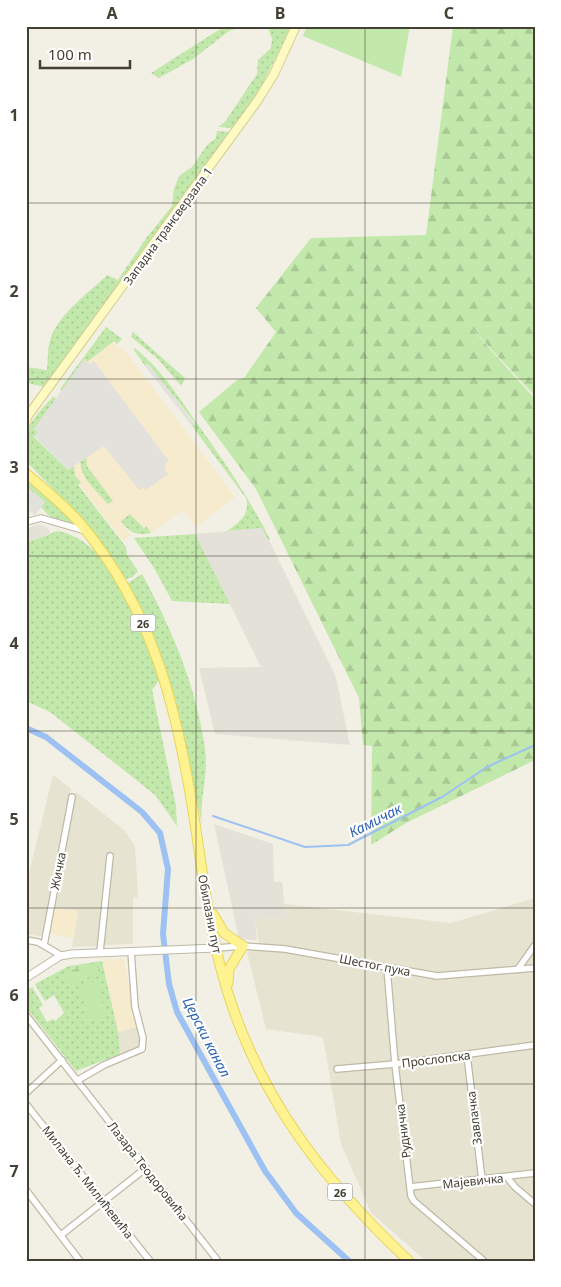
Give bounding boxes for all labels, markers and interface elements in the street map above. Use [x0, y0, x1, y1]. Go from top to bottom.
text: A [106, 2, 118, 24]
text: B [275, 2, 285, 24]
text: C [444, 2, 454, 24]
scale bar [40, 38, 130, 70]
text: 100 m [48, 44, 92, 64]
text: 1 [9, 104, 19, 126]
street label: Западна трансверзала 1 [119, 164, 217, 288]
text: 2 [9, 280, 19, 302]
text: 3 [9, 456, 19, 478]
road number: 26 [130, 614, 156, 632]
text: 4 [9, 632, 19, 654]
water label: Камичак [345, 798, 405, 841]
text: 5 [9, 808, 19, 830]
street label: Жичка [46, 851, 70, 891]
street label: Обилазни пут [194, 873, 226, 955]
street label: Шестог пука [338, 950, 412, 980]
text: 6 [9, 984, 19, 1006]
water label: Церски канал [179, 994, 235, 1081]
street label: Прослопска [401, 1046, 471, 1072]
street label: Завлачка [462, 1090, 486, 1146]
street label: Рудничка [391, 1103, 415, 1159]
street label: Лазара Теодоровића [104, 1118, 192, 1224]
street label: Милана Ђ. Милићевића [38, 1122, 138, 1242]
text: 7 [9, 1160, 19, 1182]
street label: Мајевичка [442, 1169, 504, 1193]
road number: 26 [328, 1184, 352, 1200]

